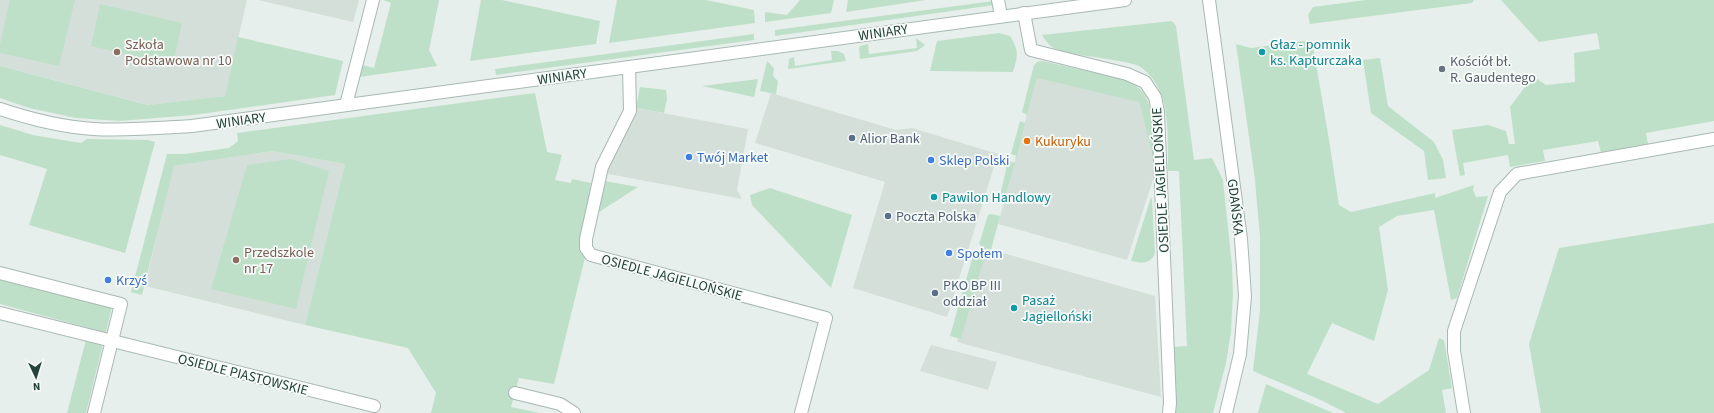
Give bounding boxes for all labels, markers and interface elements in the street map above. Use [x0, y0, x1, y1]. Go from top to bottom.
street label: WINIARY [857, 20, 909, 46]
place label: Szkoła Podstawowa nr 10 [125, 35, 232, 71]
place label: Głaz - pomnik ks. Kapturczaka [1270, 35, 1362, 71]
marker: Szkoła Podstawowa nr 10 [112, 47, 122, 57]
marker: Głaz - pomnik ks. Kapturczaka [1257, 47, 1267, 57]
place label: Kościół bł. R. Gaudentego [1450, 52, 1536, 88]
street label: WINIARY [536, 64, 588, 90]
marker: Kościół bł. R. Gaudentego [1437, 64, 1447, 74]
street label: OSIEDLE JAGIELLOŃSKIE [1147, 107, 1175, 253]
street label: WINIARY [215, 108, 267, 134]
place label: Alior Bank [860, 129, 920, 149]
place label: Kukuryku [1035, 132, 1091, 152]
marker: Alior Bank [847, 133, 857, 143]
marker: Kukuryku [1022, 136, 1032, 146]
place label: Twój Market [697, 148, 768, 168]
place label: Sklep Polski [939, 151, 1009, 171]
marker: Twój Market [684, 152, 694, 162]
marker: Sklep Polski [926, 155, 936, 165]
street label: GDAŃSKA [1222, 178, 1248, 237]
place label: Pawilon Handlowy [942, 188, 1051, 208]
marker: Pawilon Handlowy [929, 192, 939, 202]
place label: Poczta Polska [896, 207, 976, 227]
marker: Poczta Polska [883, 211, 893, 221]
place label: Przedszkole nr 17 [244, 243, 314, 279]
place label: Społem [957, 244, 1003, 264]
marker: Społem [944, 248, 954, 258]
street label: OSIEDLE JAGIELLOŃSKIE [599, 249, 745, 306]
marker: Przedszkole nr 17 [231, 255, 241, 265]
place label: Krzyś [116, 271, 147, 291]
marker: Krzyś [103, 275, 113, 285]
place label: PKO BP III oddział [943, 276, 1001, 312]
marker: PKO BP III oddział [930, 288, 940, 298]
place label: Pasaż Jagielloński [1022, 291, 1092, 327]
marker: Pasaż Jagielloński [1009, 303, 1019, 313]
street label: OSIEDLE PIASTOWSKIE [175, 349, 310, 401]
north arrow [16, 357, 56, 397]
text: N [32, 379, 41, 394]

